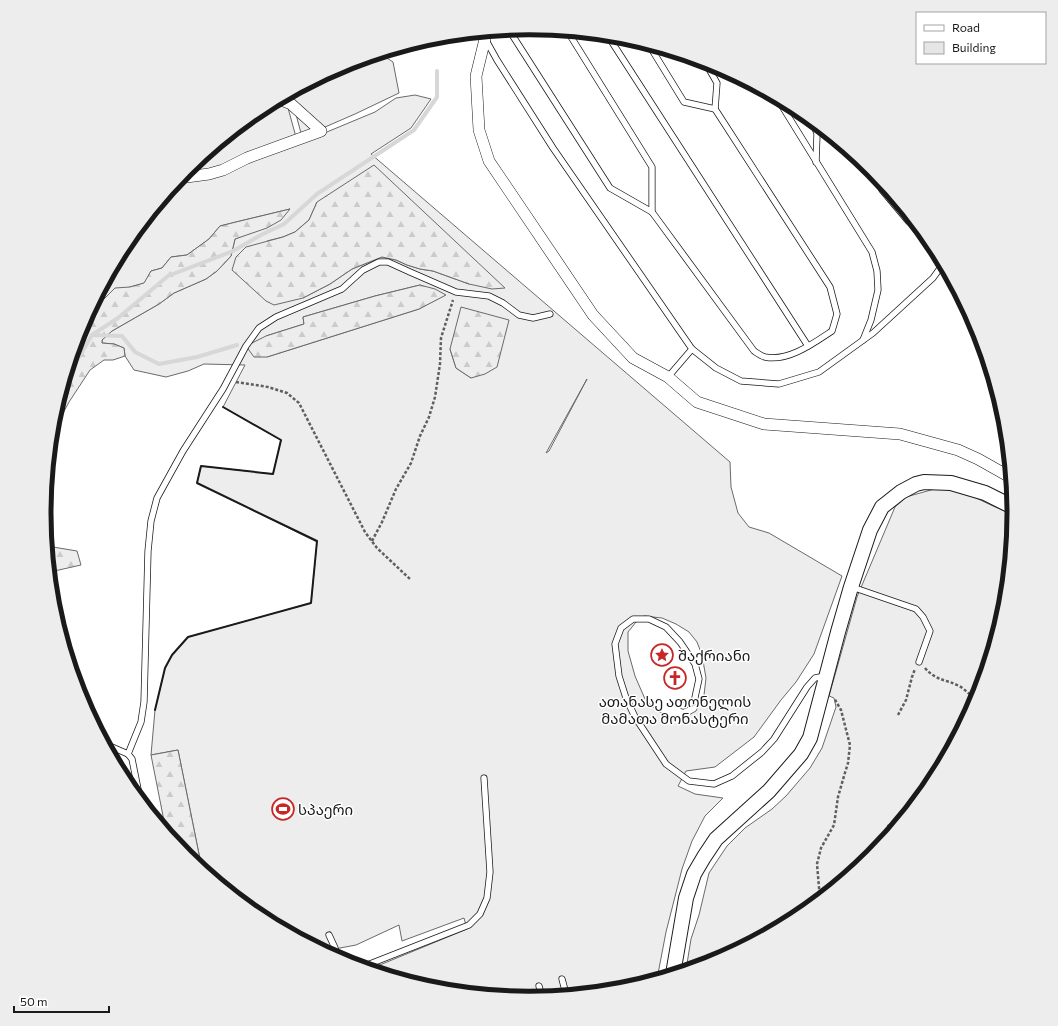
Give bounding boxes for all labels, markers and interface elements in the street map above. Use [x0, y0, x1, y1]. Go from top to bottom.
legend [916, 12, 1046, 64]
text: Road [952, 20, 980, 34]
text: Building [952, 40, 996, 54]
place icon: შაქრიანი [649, 642, 675, 668]
place label: შაქრიანი [678, 646, 750, 665]
church icon: ათანასე ათონელის მამათა მონასტერი [662, 665, 688, 691]
place label: ათანასე ათონელის მამათა მონასტერი [599, 692, 751, 728]
sports icon: სპაერი [270, 796, 296, 822]
place label: სპაერი [298, 800, 353, 819]
scale bar [14, 988, 109, 1014]
text: 50 m [20, 994, 48, 1008]

